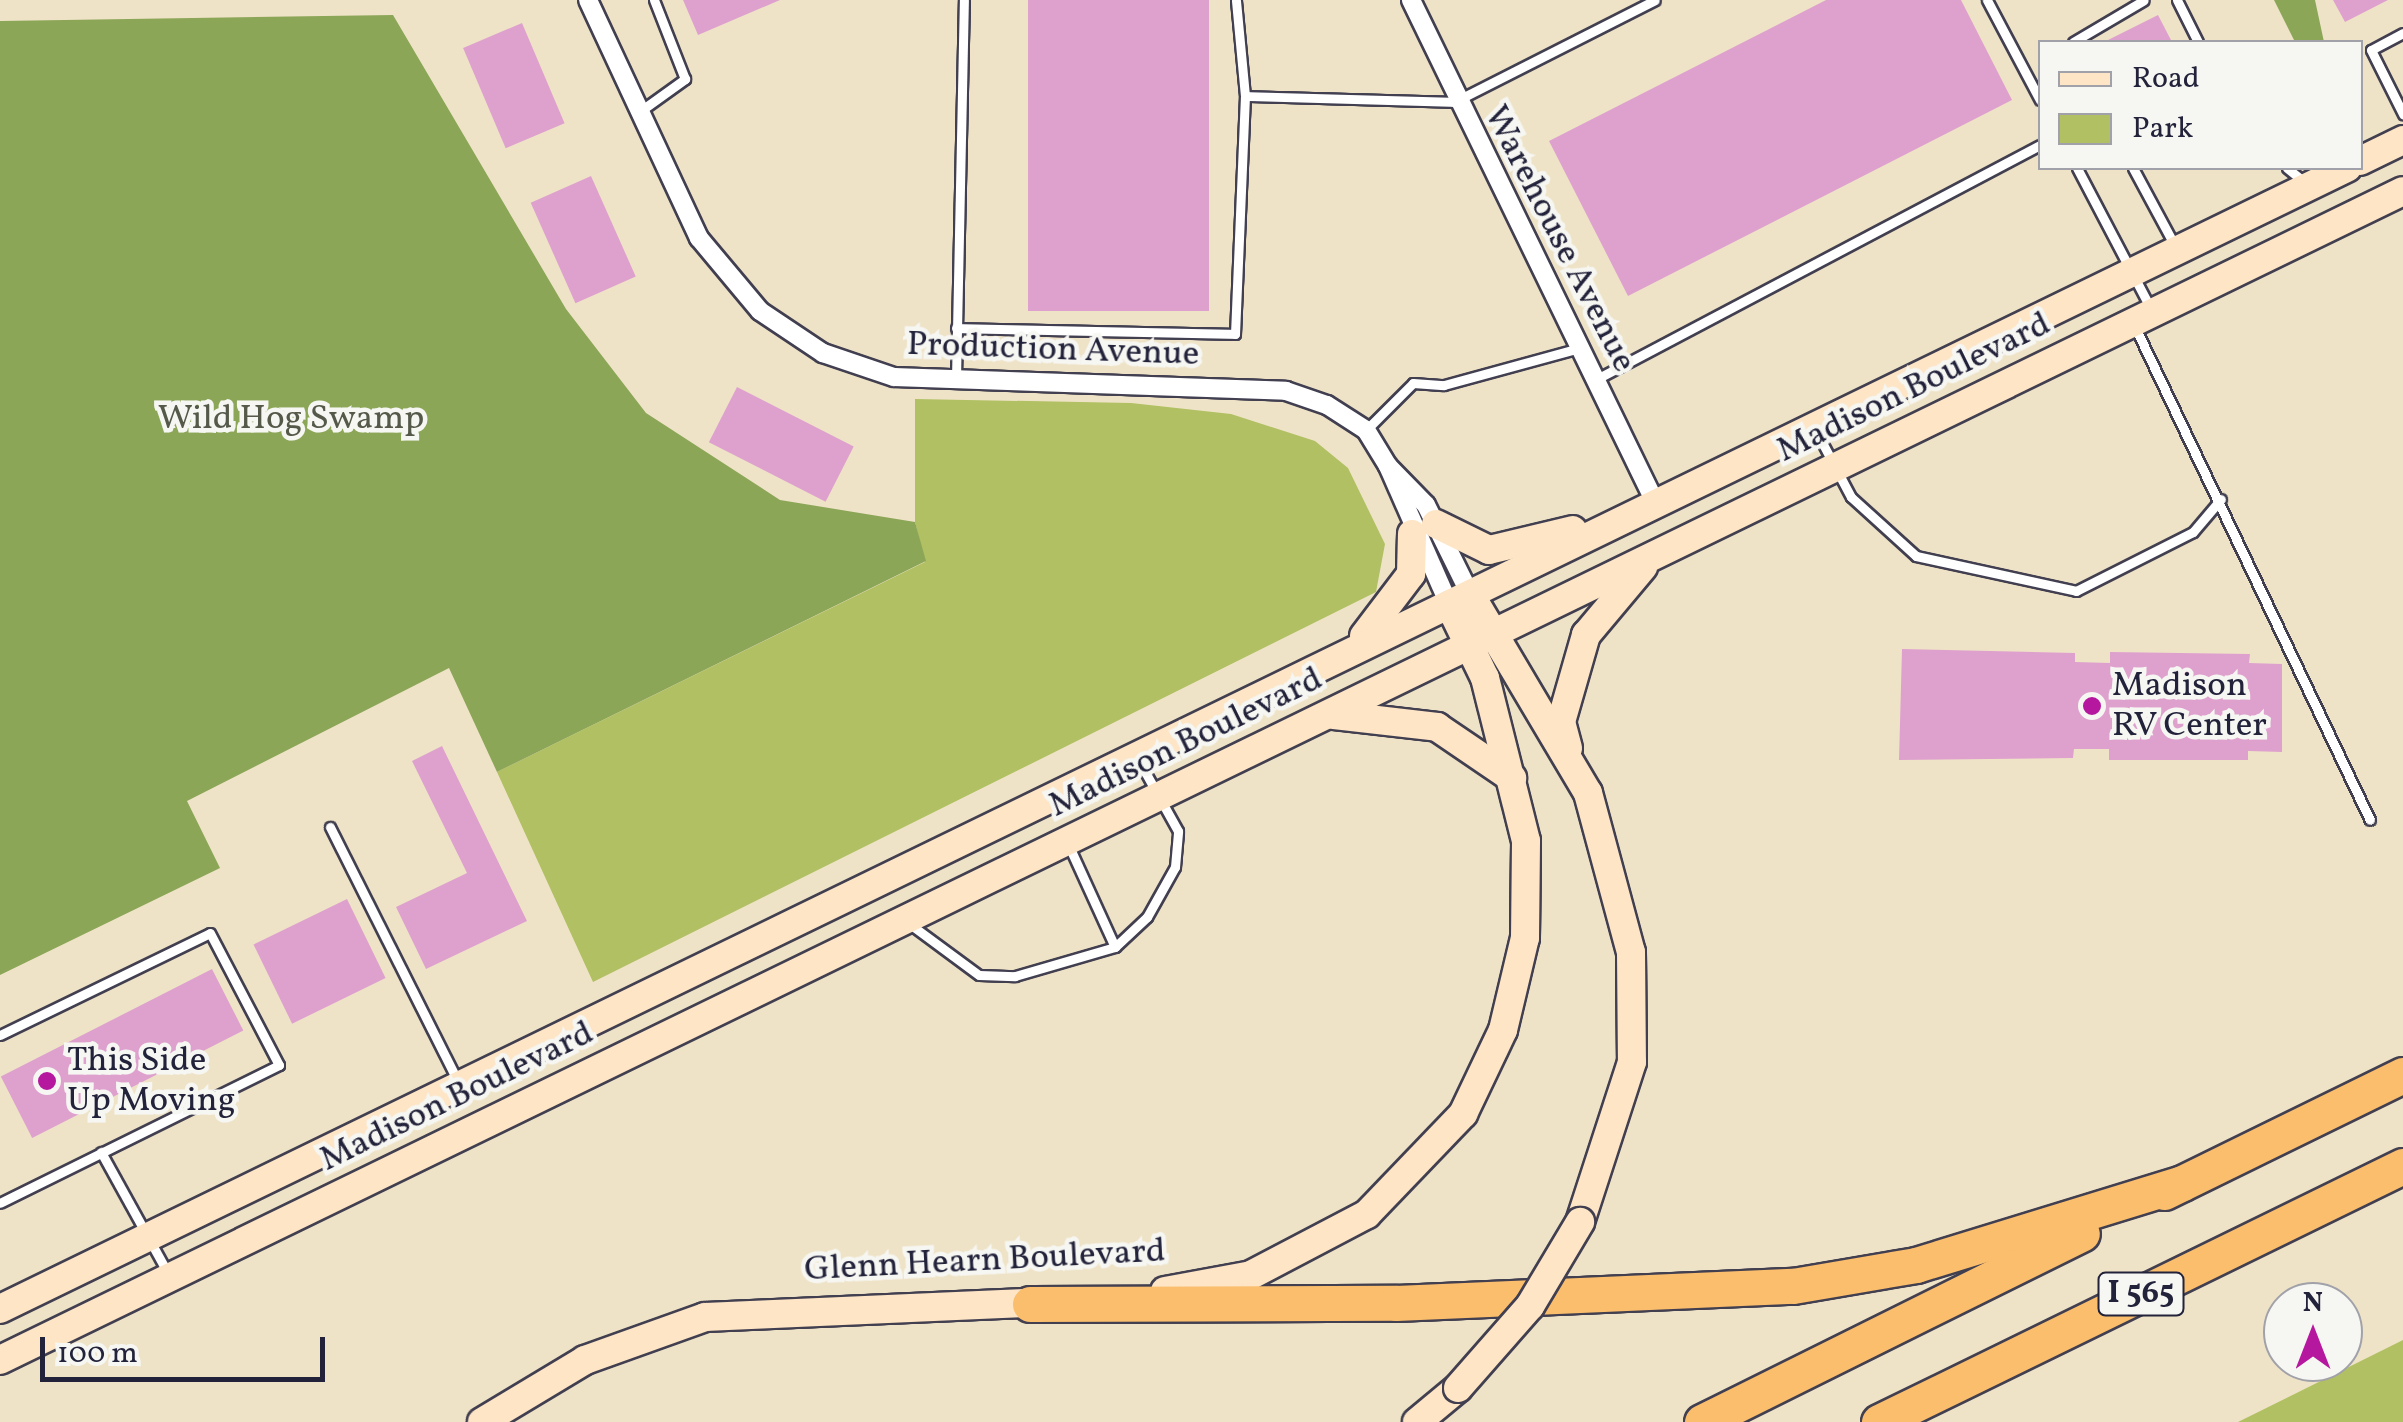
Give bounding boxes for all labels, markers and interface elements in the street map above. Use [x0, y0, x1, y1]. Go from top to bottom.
legend [2038, 40, 2363, 170]
text: Road [2132, 58, 2200, 100]
street label: Warehouse Avenue [1474, 99, 1644, 379]
text: Park [2132, 108, 2193, 150]
street label: Madison Boulevard [1770, 304, 2058, 472]
street label: Production Avenue [906, 324, 1200, 376]
park label: Wild Hog Swamp [158, 398, 424, 440]
street label: Madison Boulevard [1042, 659, 1330, 827]
place label: Madison RV Center [2112, 665, 2268, 747]
marker: Madison RV Center [2081, 695, 2103, 717]
street label: Madison Boulevard [313, 1013, 601, 1181]
place label: This Side Up Moving [67, 1040, 236, 1122]
marker: This Side Up Moving [36, 1070, 58, 1092]
street label: Glenn Hearn Boulevard [803, 1231, 1167, 1291]
road number: I 565 [2096, 1267, 2186, 1321]
north arrow [2263, 1282, 2363, 1382]
text: N [2303, 1284, 2323, 1323]
scale bar [45, 1317, 330, 1379]
text: 100 m [57, 1333, 138, 1375]

